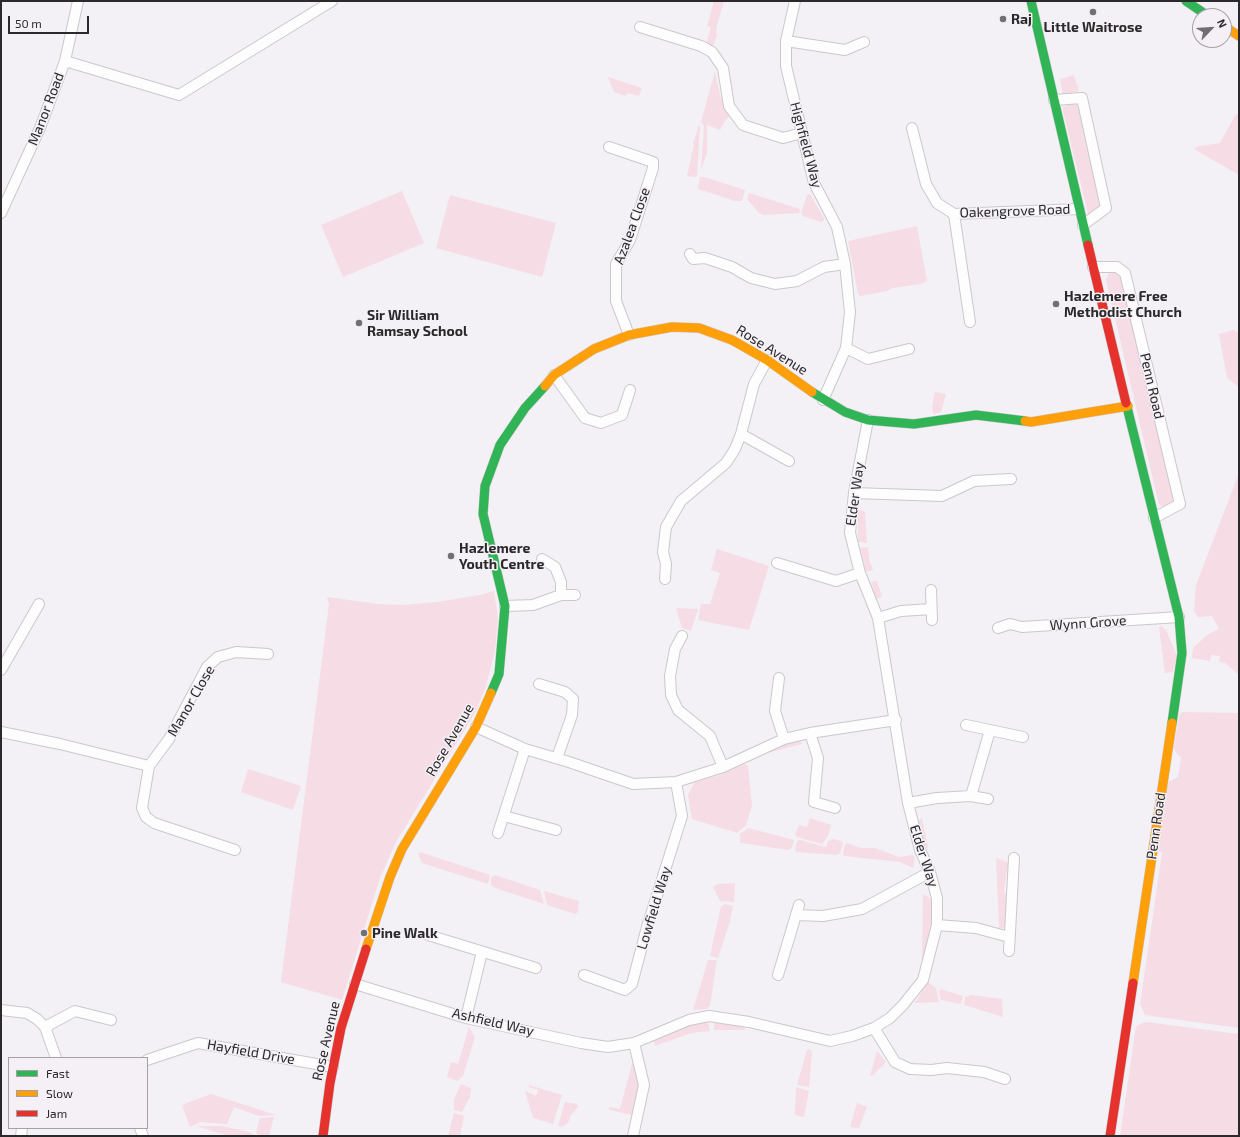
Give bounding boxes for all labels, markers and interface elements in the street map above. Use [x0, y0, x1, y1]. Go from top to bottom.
marker: Little Waitrose [1088, 7, 1098, 17]
scale bar [10, 8, 91, 34]
north arrow [1192, 8, 1232, 48]
place label: Raj [1011, 11, 1032, 27]
marker: Raj [998, 14, 1008, 24]
text: 50 m [15, 16, 42, 30]
text: N [1215, 17, 1230, 29]
place label: Little Waitrose [1044, 19, 1142, 35]
street label: Manor Road [24, 70, 68, 148]
street label: Highfield Way [786, 100, 826, 190]
street label: Azalea Close [610, 185, 654, 267]
street label: Oakengrove Road [959, 201, 1071, 221]
place label: Hazlemere Free Methodist Church [1064, 288, 1182, 320]
marker: Hazlemere Free Methodist Church [1051, 299, 1061, 309]
place label: Sir William Ramsay School [367, 307, 468, 340]
marker: Sir William Ramsay School [354, 318, 364, 328]
street label: Rose Avenue [733, 321, 811, 379]
street label: Penn Road [1136, 351, 1168, 421]
street label: Elder Way [842, 461, 868, 527]
place label: Hazlemere Youth Centre [459, 540, 544, 572]
marker: Hazlemere Youth Centre [446, 551, 456, 561]
street label: Wynn Grove [1049, 612, 1127, 634]
street label: Manor Close [164, 662, 218, 740]
street label: Rose Avenue [422, 701, 478, 779]
street label: Penn Road [1143, 791, 1169, 861]
street label: Elder Way [906, 823, 942, 889]
street label: Lowfield Way [633, 864, 675, 952]
place label: Pine Walk [372, 925, 438, 941]
marker: Pine Walk [359, 928, 369, 938]
street label: Rose Avenue [309, 1000, 343, 1082]
street label: Ashfield Way [450, 1004, 536, 1040]
street label: Hayfield Drive [206, 1036, 296, 1068]
legend [8, 1057, 148, 1129]
text: Fast [46, 1066, 69, 1080]
text: Slow [46, 1086, 73, 1100]
text: Jam [46, 1106, 67, 1120]

